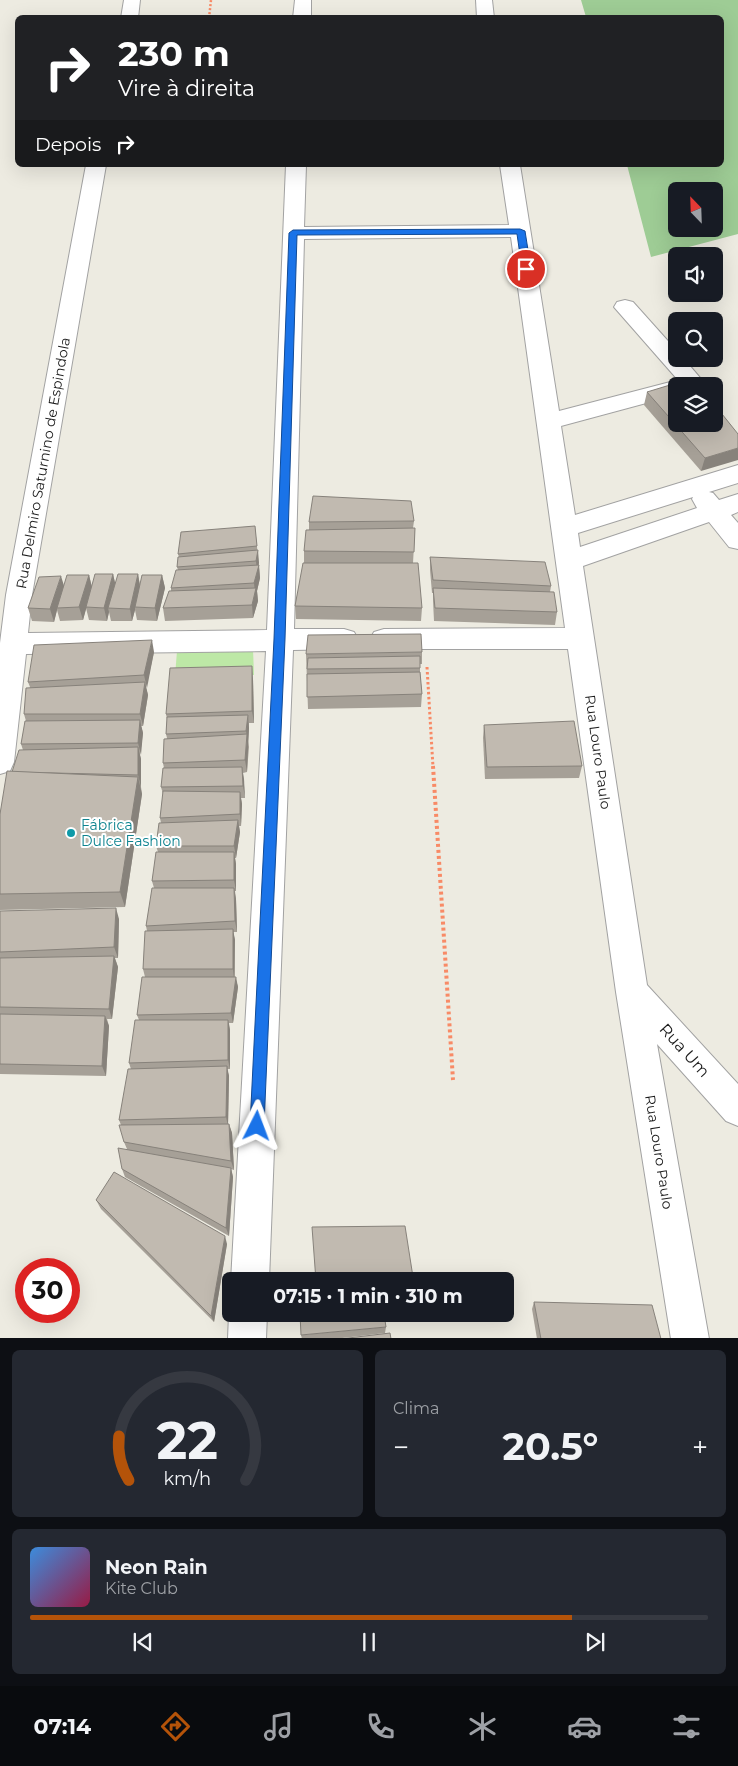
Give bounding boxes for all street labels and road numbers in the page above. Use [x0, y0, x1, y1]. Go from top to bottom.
street label: Rua Delmiro Saturnino de Espindola [12, 336, 74, 590]
street label: Rua Louro Paulo [581, 693, 615, 811]
street label: Rua Um [656, 1020, 714, 1081]
street label: Rua Louro Paulo [641, 1093, 677, 1211]

